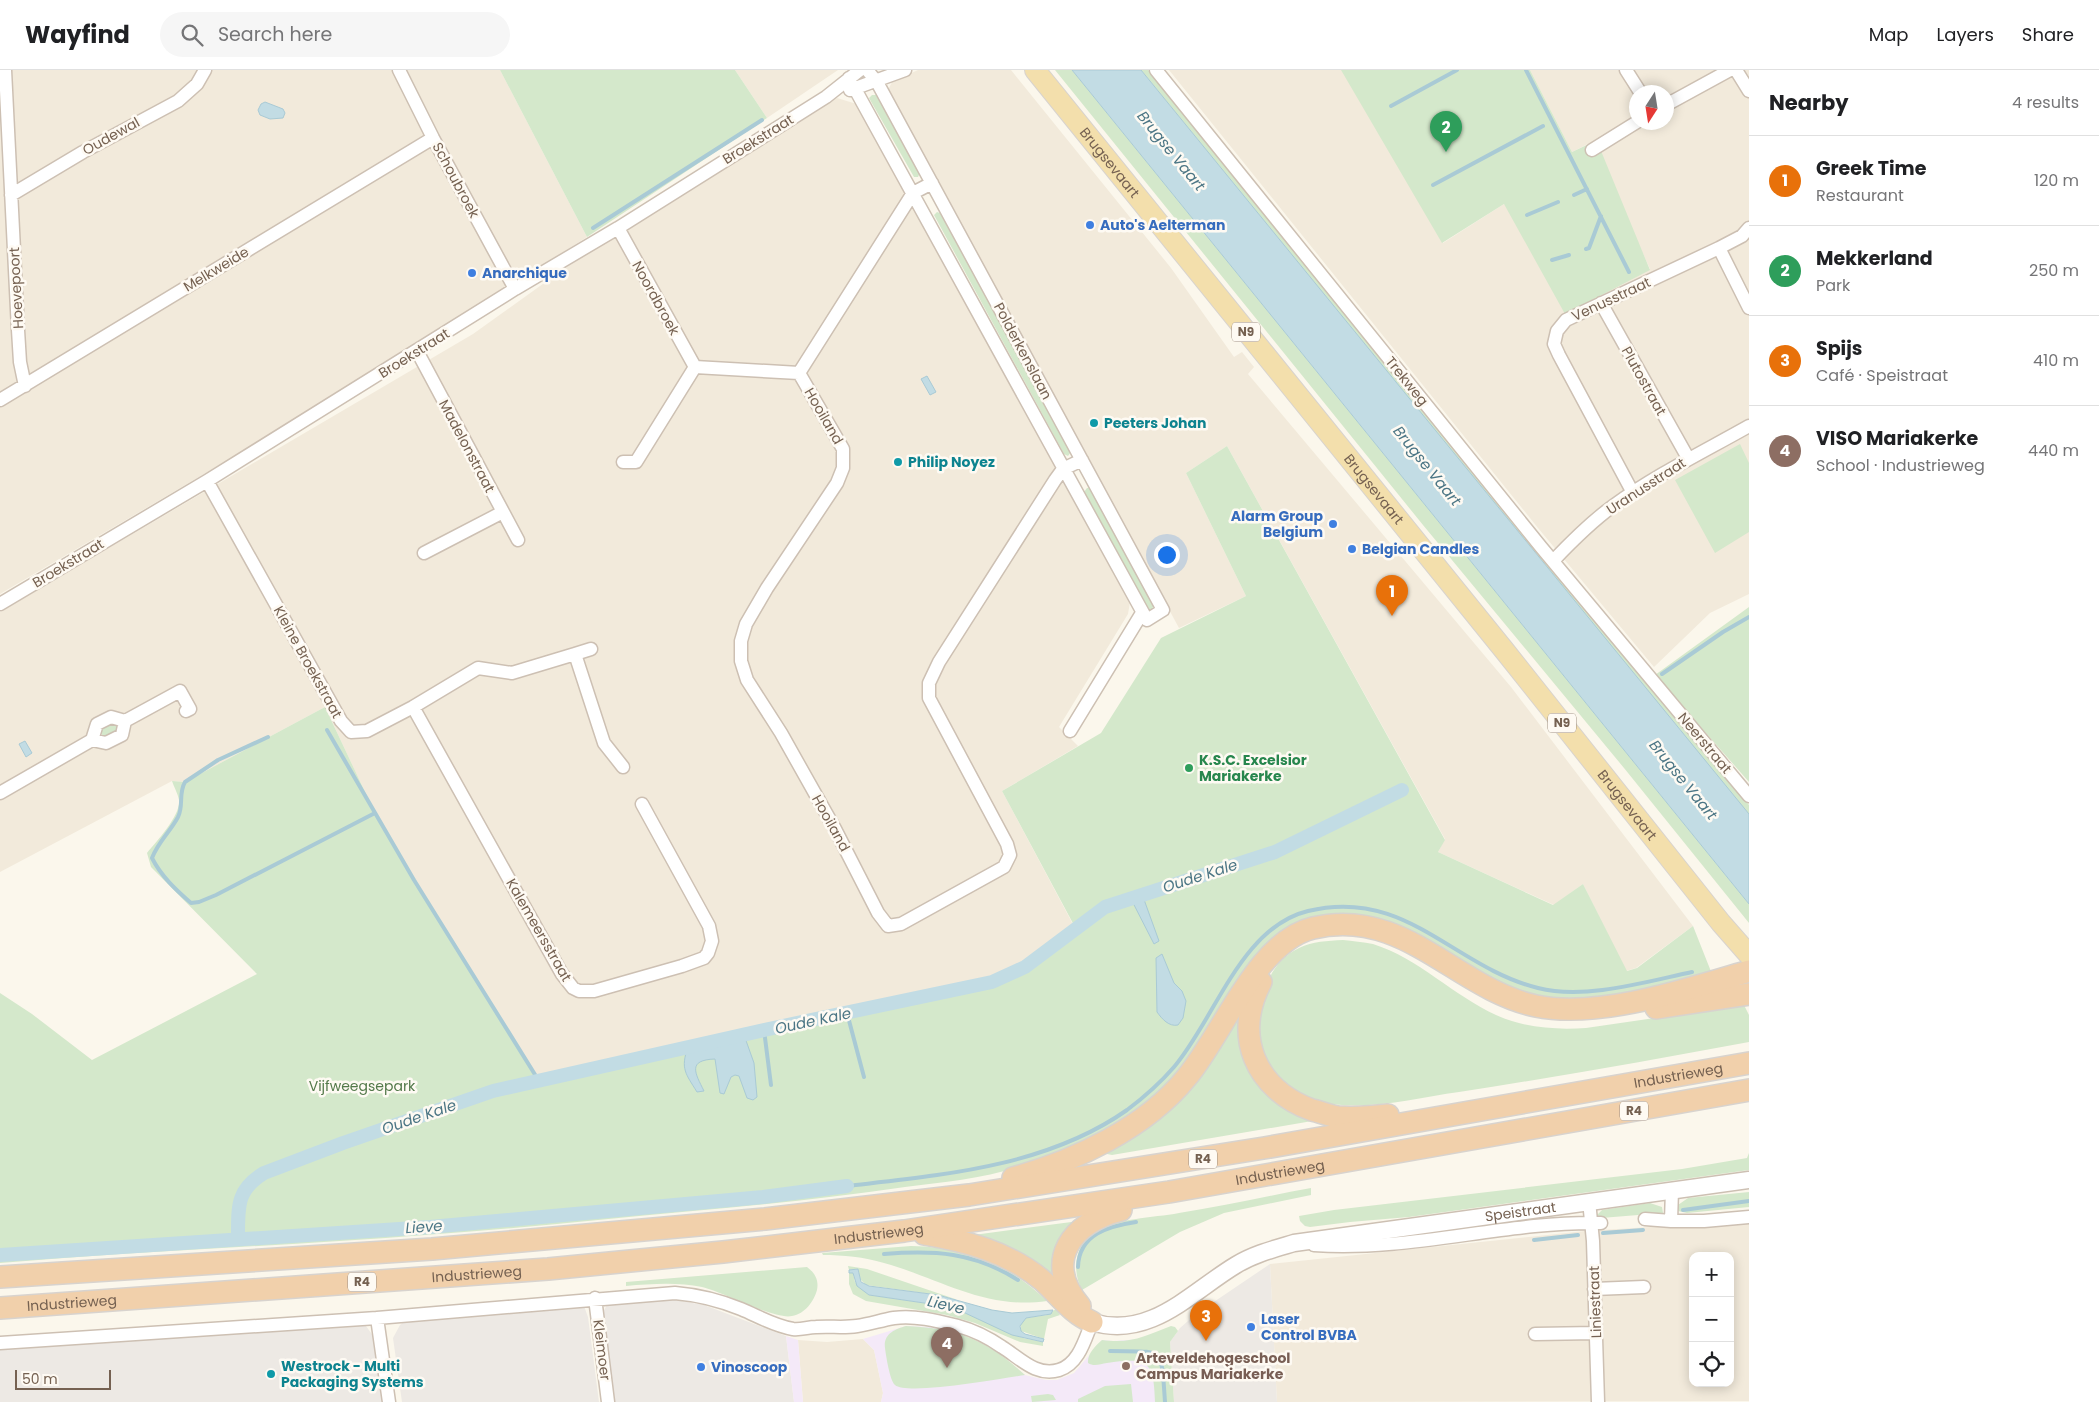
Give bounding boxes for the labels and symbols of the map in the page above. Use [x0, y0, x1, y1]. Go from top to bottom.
north arrow [1629, 85, 1674, 130]
water label: Brugse Vaart [1133, 106, 1211, 196]
street label: Broekstraat [719, 109, 797, 169]
pin: 2 [1430, 111, 1462, 152]
street label: Oudewal [79, 112, 143, 160]
street label: Brugsevaart [1075, 123, 1144, 202]
street label: Schoubroek [428, 139, 485, 222]
place label: Auto's Aelterman [1100, 215, 1225, 235]
marker: Auto's Aelterman [1084, 219, 1096, 231]
street label: Melkweide [180, 241, 253, 296]
street label: Hoevepoort [4, 247, 28, 329]
street label: Noordbroek [627, 257, 685, 339]
place label: Anarchique [482, 263, 567, 283]
marker: Anarchique [466, 267, 478, 279]
street label: Venusstraat [1568, 272, 1654, 326]
street label: Polderkenslaan [989, 299, 1057, 403]
road number: N9 [1232, 322, 1260, 342]
street label: Broekstraat [375, 323, 453, 383]
street label: Plutostraat [1617, 343, 1671, 419]
street label: Trekweg [1381, 352, 1433, 410]
street label: Hooiland [800, 384, 848, 448]
street label: Madelonstraat [434, 396, 500, 496]
place label: Peeters Johan [1104, 413, 1206, 433]
marker: Peeters Johan [1088, 417, 1100, 429]
water label: Brugse Vaart [1389, 421, 1467, 511]
street label: Brugsevaart [1339, 450, 1409, 529]
place label: Philip Noyez [908, 452, 995, 472]
street label: Uranusstraat [1602, 453, 1690, 519]
marker: Philip Noyez [892, 456, 904, 468]
place label: Alarm Group Belgium [1231, 506, 1323, 542]
marker: Alarm Group Belgium [1327, 518, 1339, 530]
street label: Broekstraat [28, 534, 108, 592]
place label: Belgian Candles [1362, 539, 1479, 559]
your location [1154, 542, 1180, 568]
marker: Belgian Candles [1346, 543, 1358, 555]
pin: 1 [1376, 575, 1408, 616]
street label: Kleine Broekstraat [269, 602, 347, 722]
street label: Neerstraat [1674, 708, 1736, 778]
road number: N9 [1548, 714, 1576, 732]
water label: Brugse Vaart [1645, 735, 1723, 825]
place label: K.S.C. Excelsior Mariakerke [1199, 750, 1307, 786]
marker: K.S.C. Excelsior Mariakerke [1183, 762, 1195, 774]
street label: Brugsevaart [1593, 765, 1662, 845]
street label: Hooiland [807, 791, 855, 855]
water label: Oude Kale [1160, 854, 1240, 897]
street label: Kalemeersstraat [501, 875, 577, 985]
water label: Oude Kale [773, 1002, 853, 1039]
street label: Industrieweg [1632, 1058, 1724, 1093]
park label: Vijfweegsepark [309, 1076, 416, 1096]
water label: Oude Kale [379, 1094, 459, 1139]
road number: R4 [1620, 1102, 1648, 1120]
road number: R4 [1189, 1150, 1217, 1168]
street label: Industrieweg [1234, 1155, 1326, 1190]
street label: Speistraat [1484, 1197, 1557, 1226]
water label: Lieve [405, 1215, 443, 1238]
street label: Industrieweg [833, 1218, 925, 1249]
street label: Industrieweg [431, 1261, 523, 1287]
street label: Liniestraat [1584, 1266, 1606, 1338]
road number: R4 [348, 1272, 376, 1292]
street label: Industrieweg [26, 1290, 118, 1316]
water label: Lieve [926, 1290, 967, 1319]
pin: 3 [1190, 1300, 1222, 1341]
place label: Laser Control BVBA [1261, 1309, 1357, 1345]
street label: Kleimoer [588, 1318, 616, 1382]
marker: Laser Control BVBA [1245, 1321, 1257, 1333]
pin: 4 [931, 1327, 963, 1368]
place label: Arteveldehogeschool Campus Mariakerke [1136, 1348, 1290, 1384]
place label: Westrock - Multi Packaging Systems [281, 1356, 424, 1392]
place label: Vinoscoop [711, 1357, 788, 1377]
marker: Arteveldehogeschool Campus Mariakerke [1120, 1360, 1132, 1372]
marker: Vinoscoop [695, 1361, 707, 1373]
scale bar [15, 1367, 111, 1390]
marker: Westrock - Multi Packaging Systems [265, 1368, 277, 1380]

